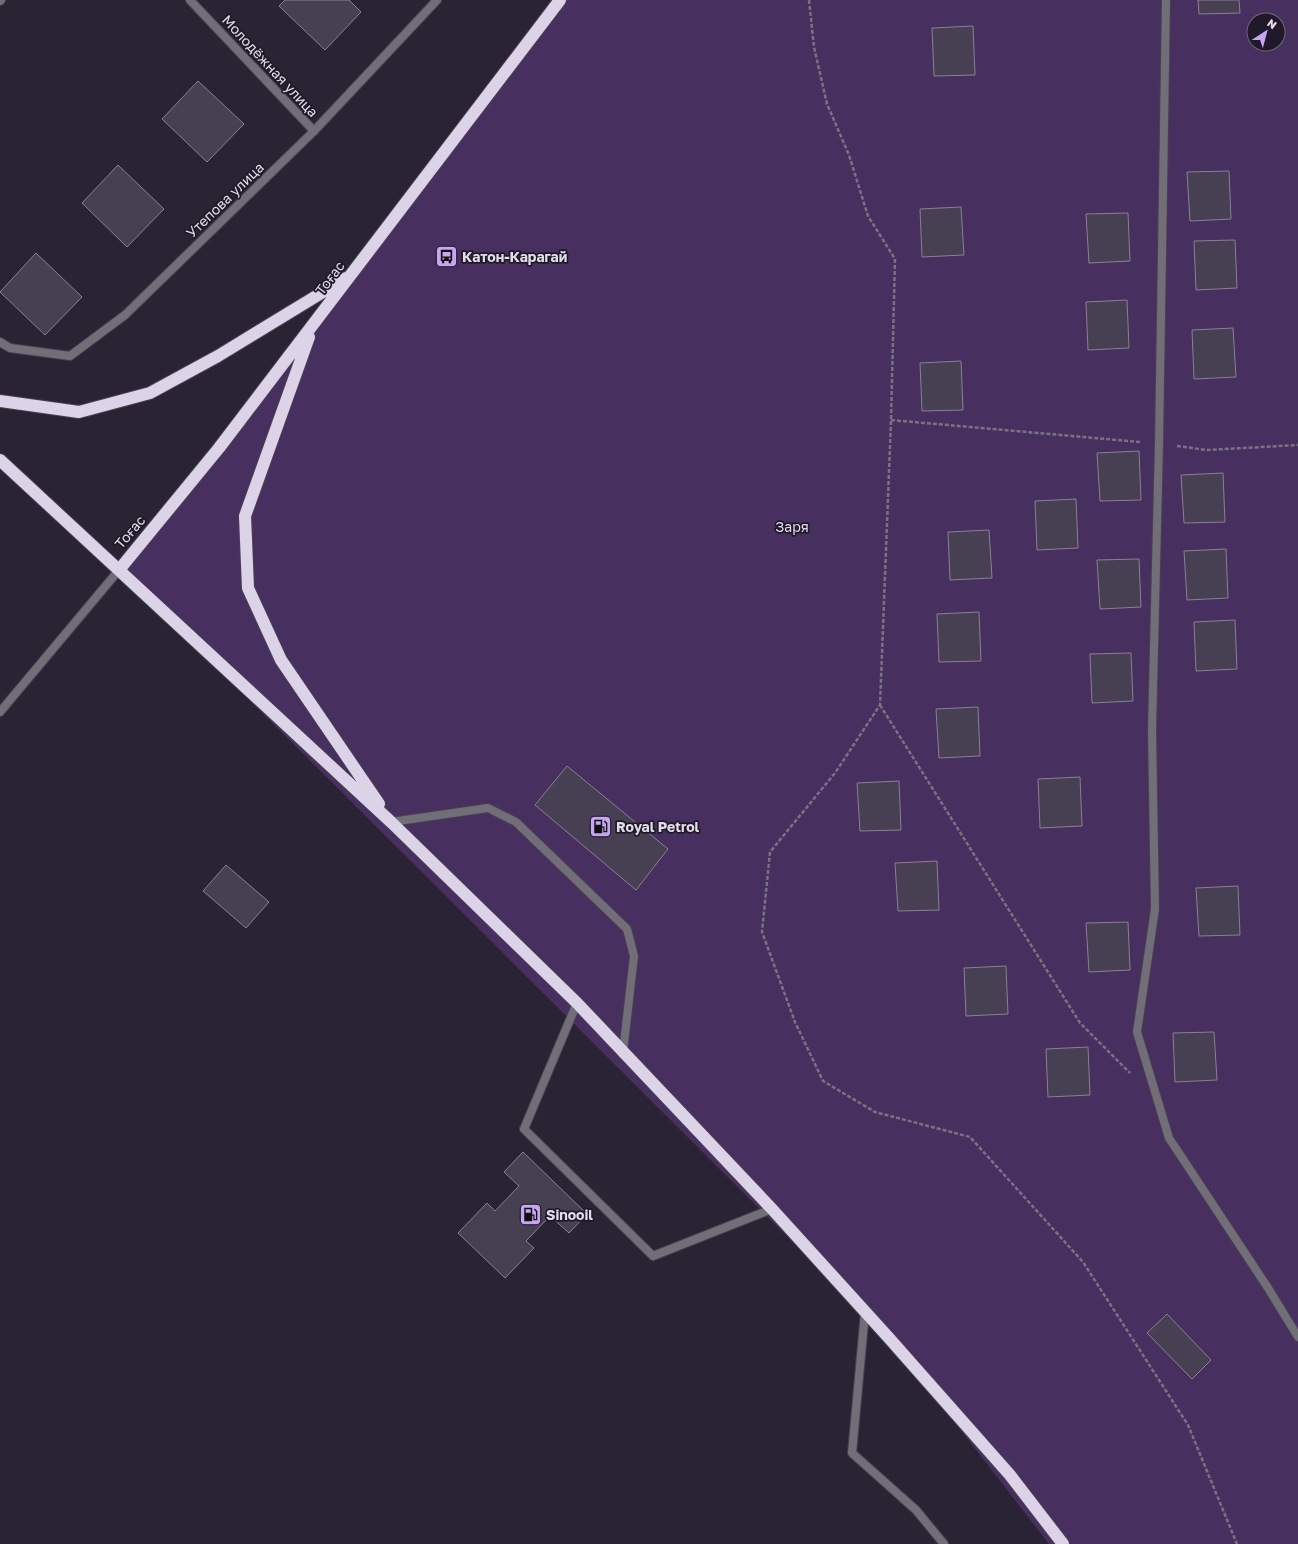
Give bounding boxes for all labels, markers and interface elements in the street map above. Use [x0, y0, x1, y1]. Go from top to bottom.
street label: Молодёжная улица [219, 11, 322, 120]
north arrow [1246, 12, 1286, 52]
text: N [1265, 16, 1279, 31]
street label: Утепова улица [182, 158, 267, 241]
bus stop icon: Катон-Карагай [434, 244, 460, 270]
place label: Катон-Карагай [462, 248, 567, 265]
street label: Тоғас [311, 257, 348, 298]
street label: Тоғас [111, 511, 149, 552]
park label: Заря [775, 518, 809, 535]
fuel station icon: Royal Petrol [588, 814, 614, 840]
place label: Royal Petrol [616, 818, 700, 835]
fuel station icon: Sinooil [518, 1202, 544, 1228]
place label: Sinooil [546, 1206, 593, 1223]

